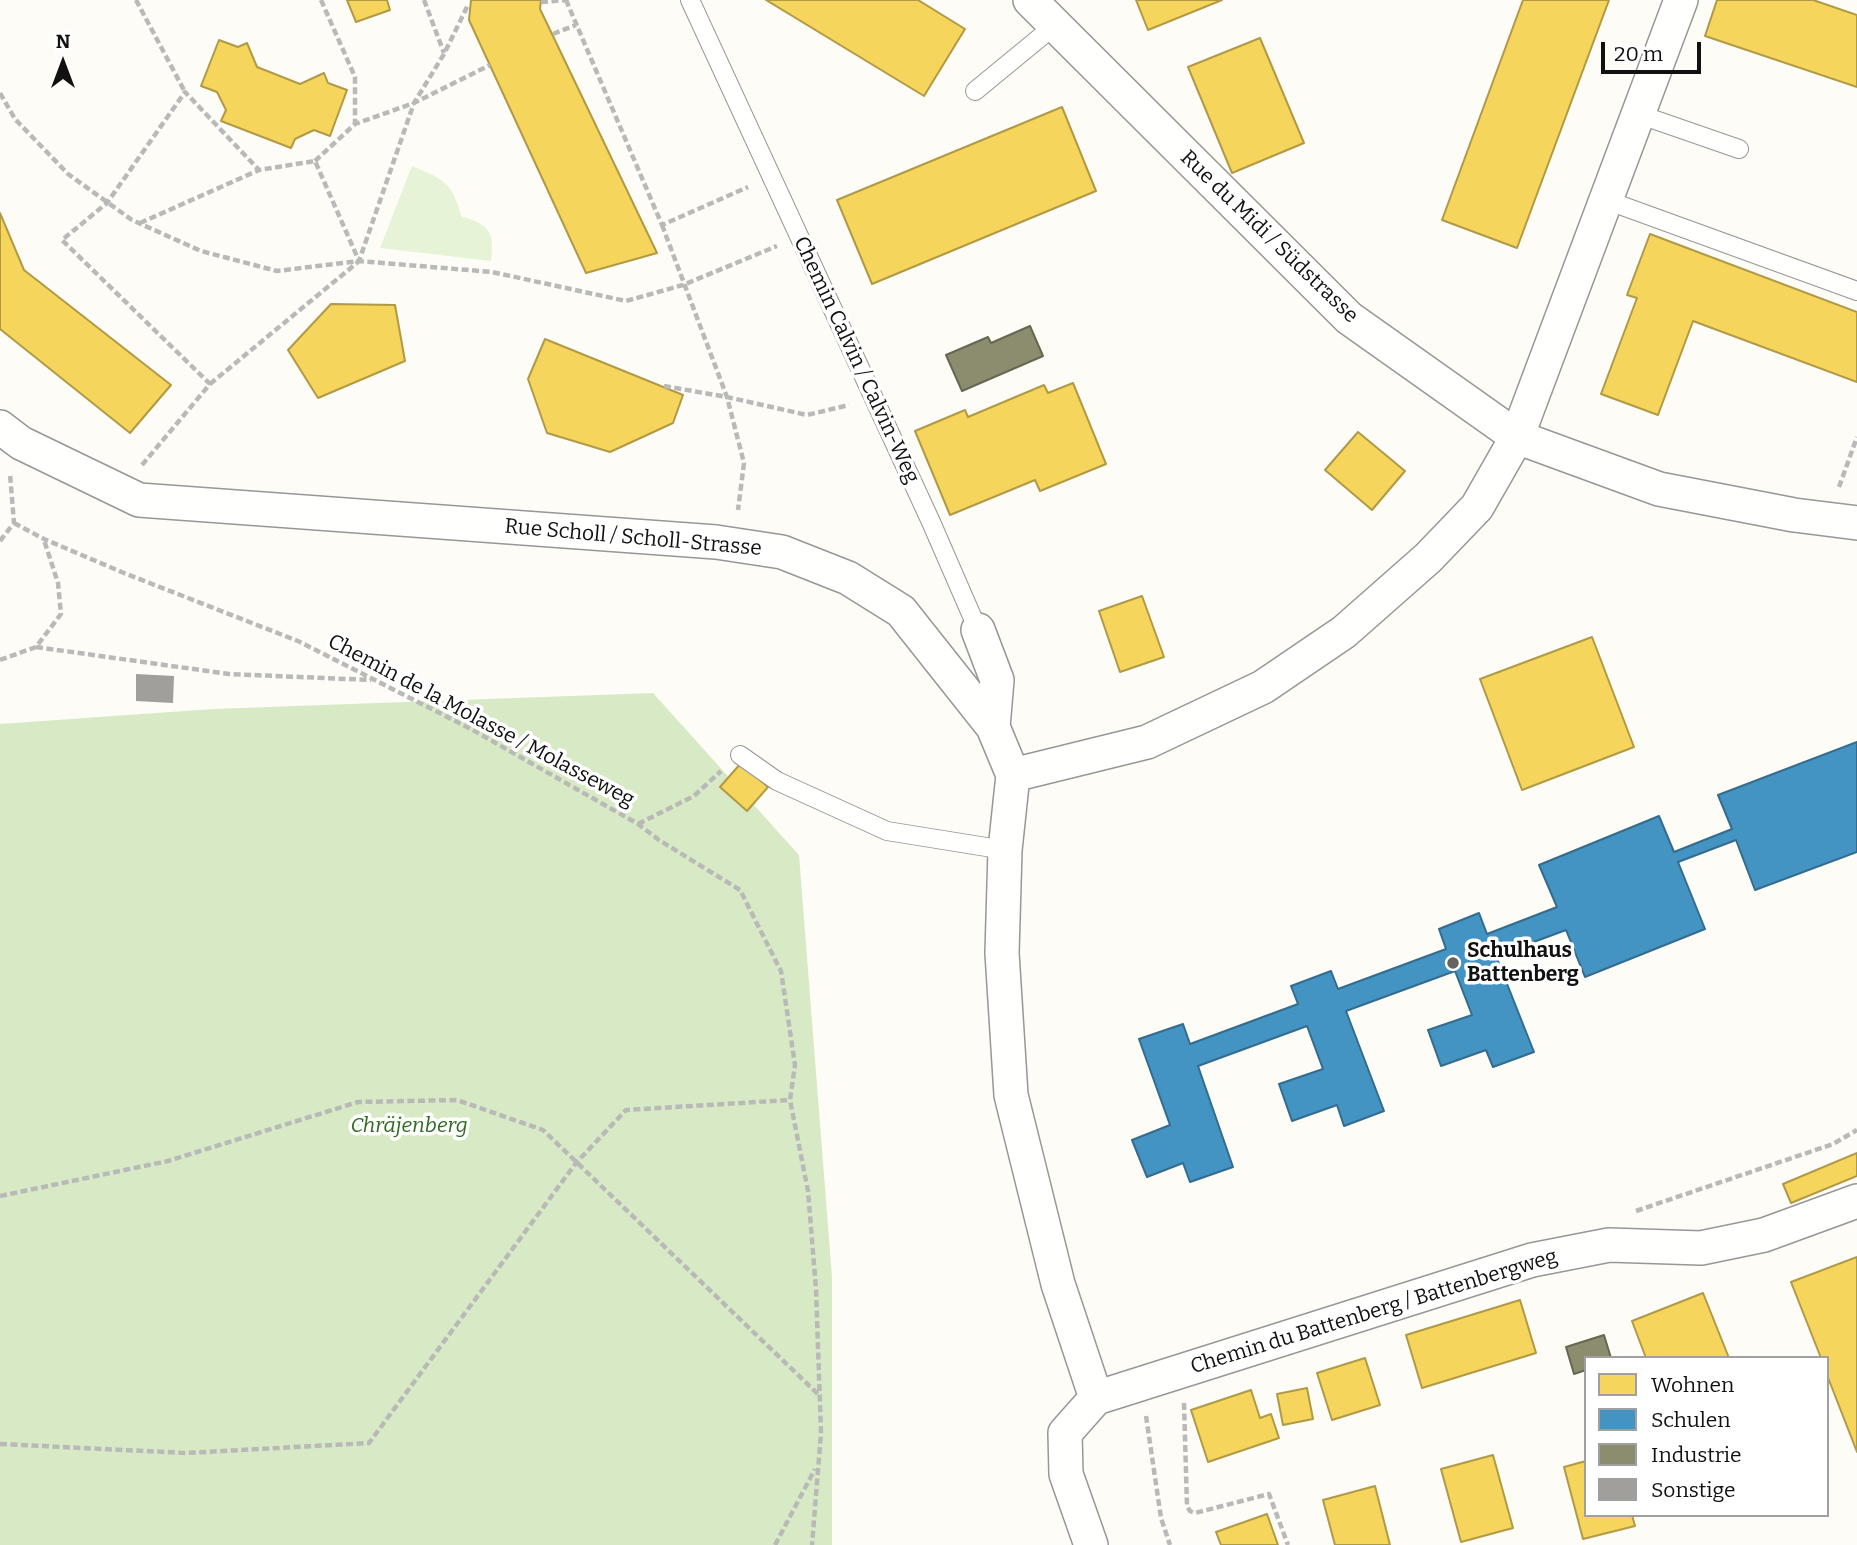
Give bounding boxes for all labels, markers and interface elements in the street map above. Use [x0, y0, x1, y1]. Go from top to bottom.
north arrow [28, 28, 98, 98]
scale bar [1605, 28, 1705, 72]
text: N [56, 30, 70, 53]
text: 20 m [1614, 41, 1663, 67]
street label: Rue du Midi / Südstrasse [1175, 145, 1363, 329]
street label: Chemin Calvin / Calvin-Weg [788, 233, 924, 487]
street label: Rue Scholl / Scholl-Strasse [503, 514, 763, 562]
street label: Chemin de la Molasse / Molasseweg [323, 629, 639, 813]
place label: Schulhaus Battenberg [1467, 938, 1579, 988]
marker: Schulhaus Battenberg [1445, 955, 1461, 971]
park label: Chräjenberg [350, 1113, 468, 1139]
street label: Chemin du Battenberg / Battenbergweg [1188, 1244, 1560, 1380]
legend [1584, 1356, 1829, 1517]
text: Wohnen [1651, 1372, 1734, 1398]
text: Schulen [1651, 1407, 1731, 1433]
text: Industrie [1651, 1442, 1742, 1468]
text: Sonstige [1651, 1477, 1736, 1503]

